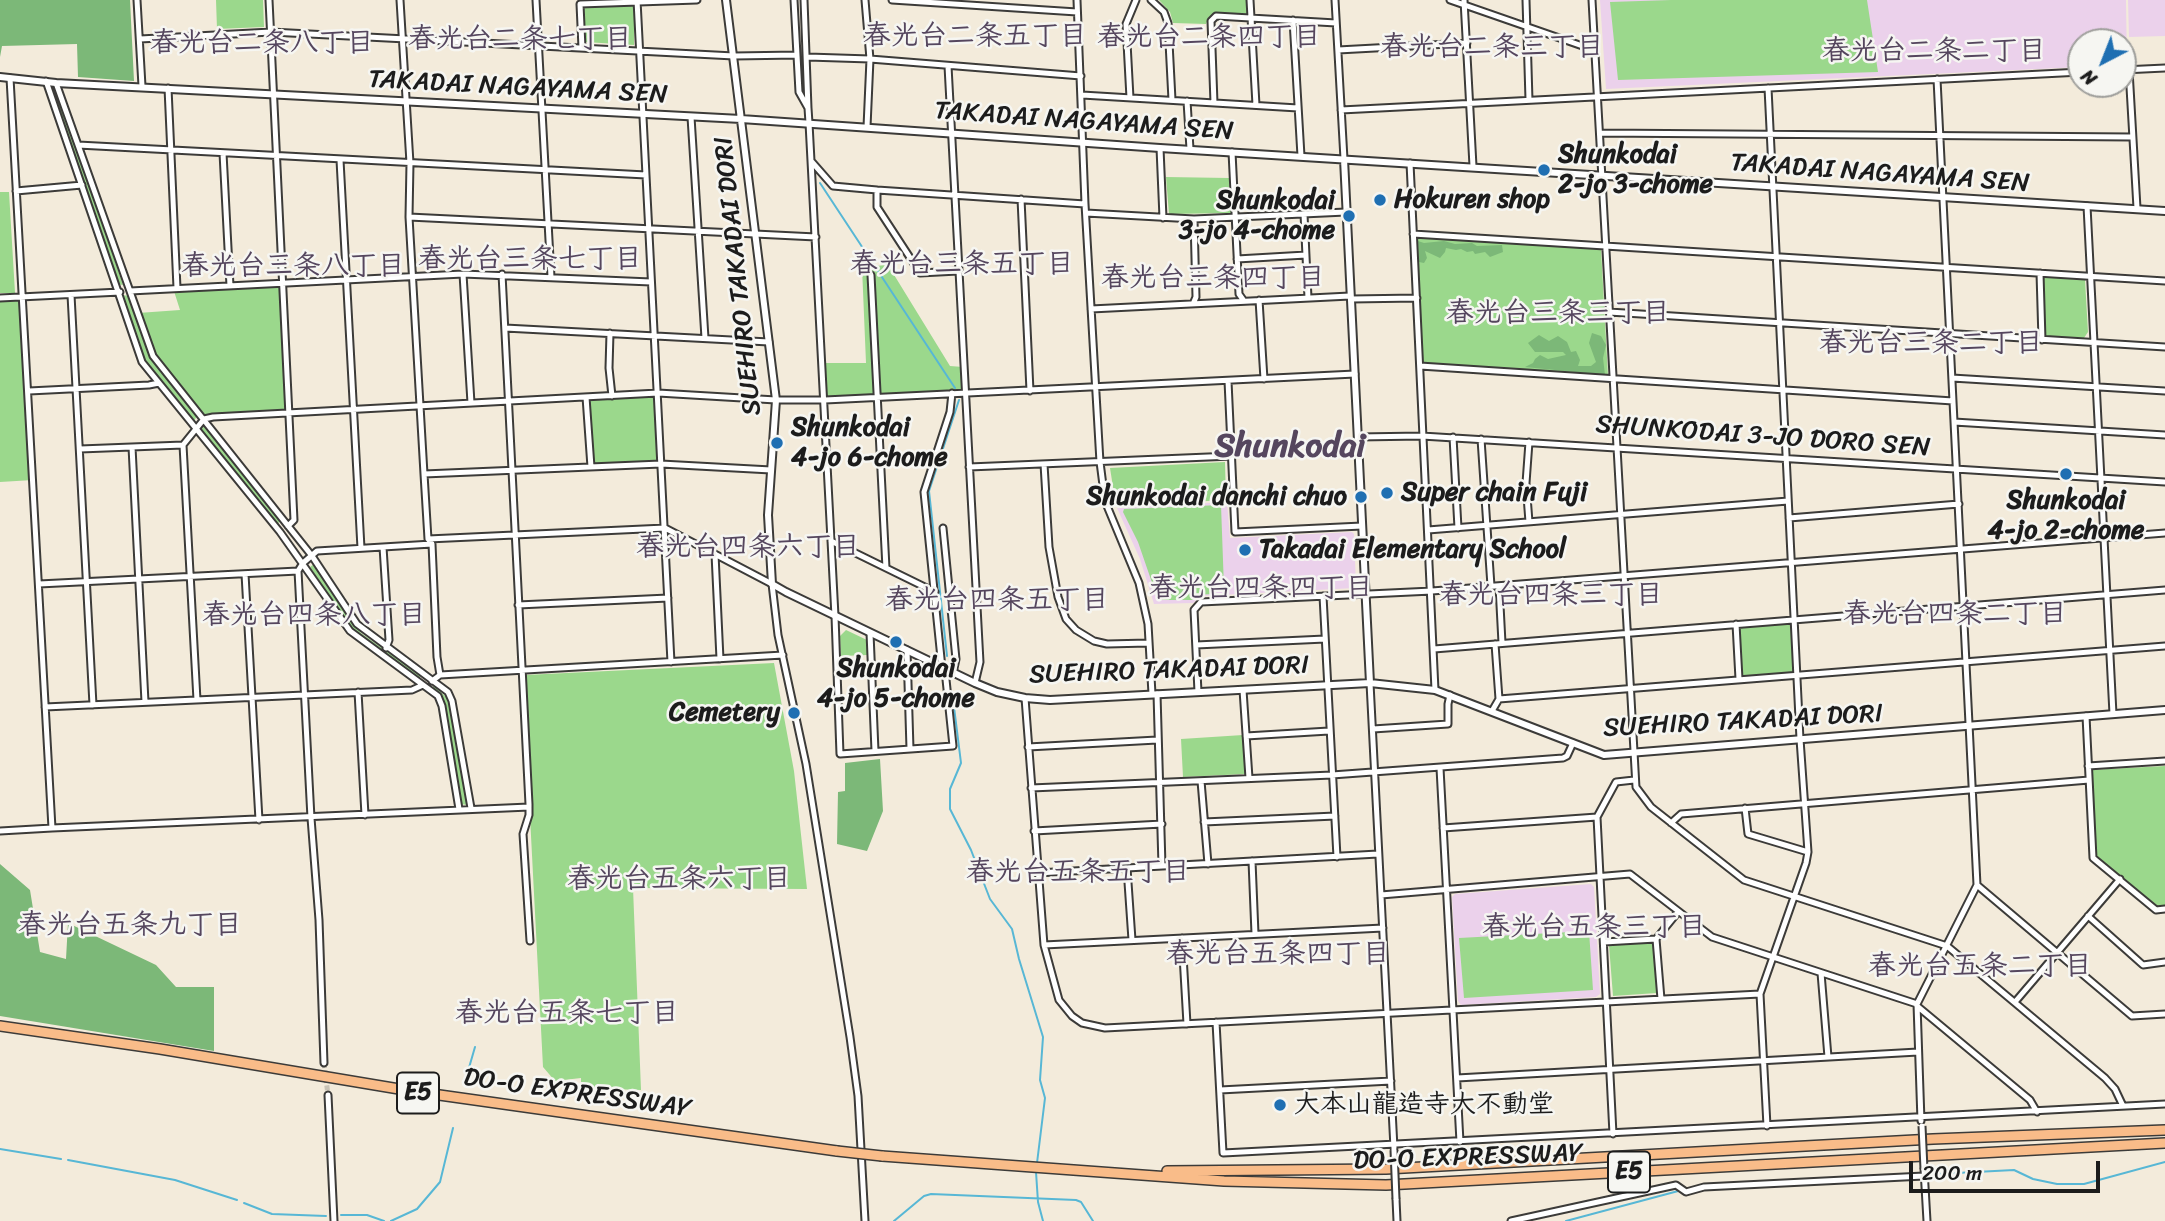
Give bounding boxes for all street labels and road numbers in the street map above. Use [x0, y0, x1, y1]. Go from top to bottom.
street label: TAKADAI NAGAYAMA SEN [368, 65, 668, 111]
street label: TAKADAI NAGAYAMA SEN [933, 96, 1235, 148]
street label: SUEHIRO TAKADAI DORI [709, 135, 769, 417]
street label: TAKADAI NAGAYAMA SEN [1729, 148, 2031, 200]
street label: SHUNKODAI 3-JO DORO SEN [1595, 410, 1931, 464]
street label: SUEHIRO TAKADAI DORI [1028, 651, 1310, 691]
street label: SUEHIRO TAKADAI DORI [1602, 699, 1884, 745]
street label: DO-O EXPRESSWAY [461, 1063, 693, 1125]
road number: E5 [397, 1072, 439, 1114]
street label: DO-O EXPRESSWAY [1353, 1138, 1583, 1178]
road number: E5 [1608, 1152, 1650, 1192]

